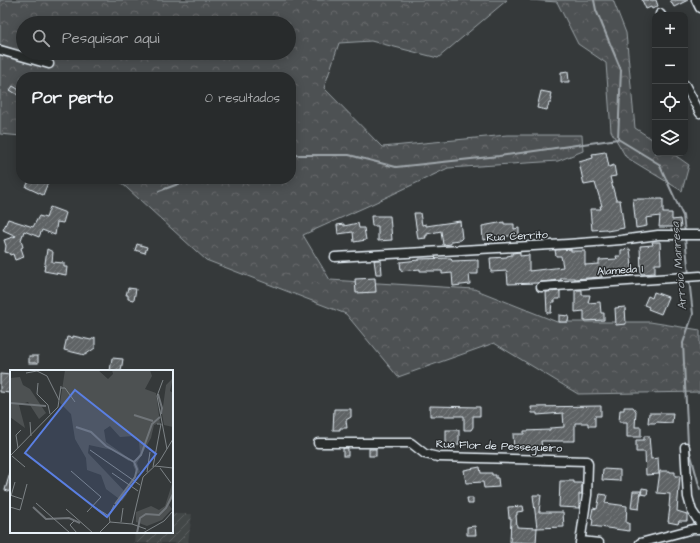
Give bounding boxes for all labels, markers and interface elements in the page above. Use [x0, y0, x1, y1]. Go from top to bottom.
map controls [652, 12, 688, 156]
button: + [652, 12, 688, 48]
search box [16, 16, 296, 60]
icon: search [30, 27, 52, 49]
text: Pesquisar aqui [62, 28, 159, 49]
button: − [652, 48, 688, 84]
button: locate [652, 84, 688, 120]
text: Por perto [32, 86, 113, 110]
text: 0 resultados [205, 89, 280, 107]
button: layers [652, 120, 688, 156]
water label: Arroio Manresa [667, 220, 691, 311]
street label: Rua Cerrito [486, 227, 549, 245]
street label: Alameda 1 [597, 261, 644, 279]
inset map [10, 370, 173, 533]
street label: Rua Flor de Pessegueiro [435, 436, 563, 457]

